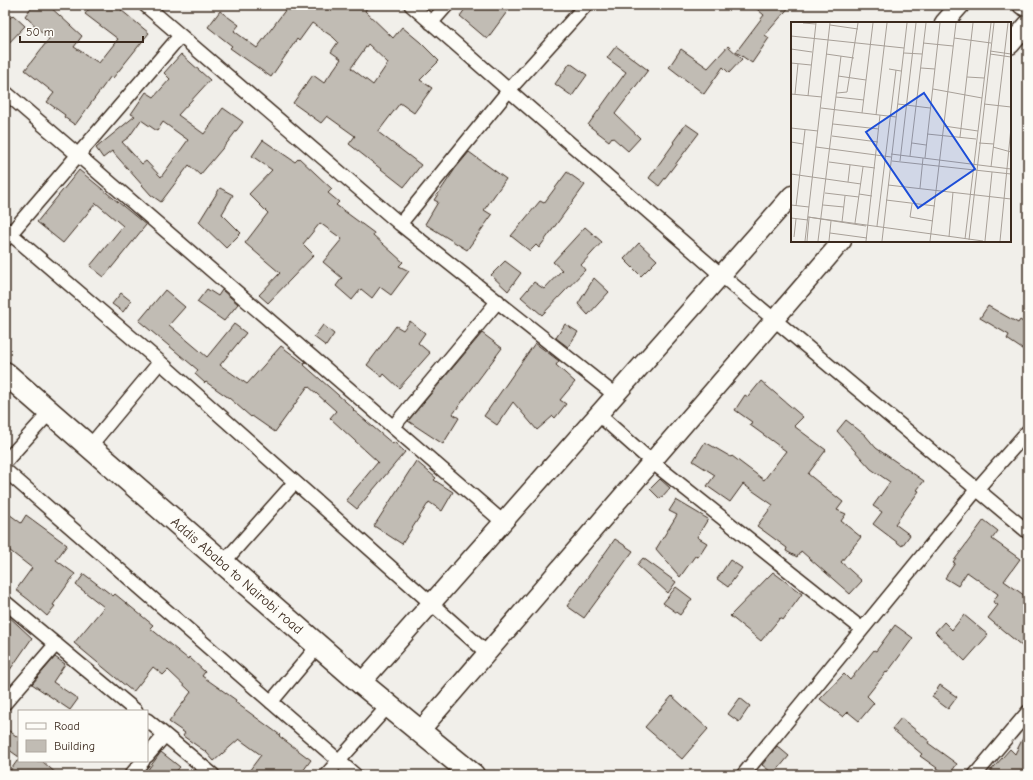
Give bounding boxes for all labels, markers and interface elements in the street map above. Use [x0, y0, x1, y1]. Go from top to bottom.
scale bar [20, 18, 143, 44]
inset map [791, 22, 1011, 242]
text: 50 m [26, 25, 54, 39]
street label: Addis Ababa to Nairobi road [168, 513, 307, 637]
legend [18, 710, 148, 762]
text: Road [54, 719, 80, 733]
text: Building [54, 739, 95, 753]

